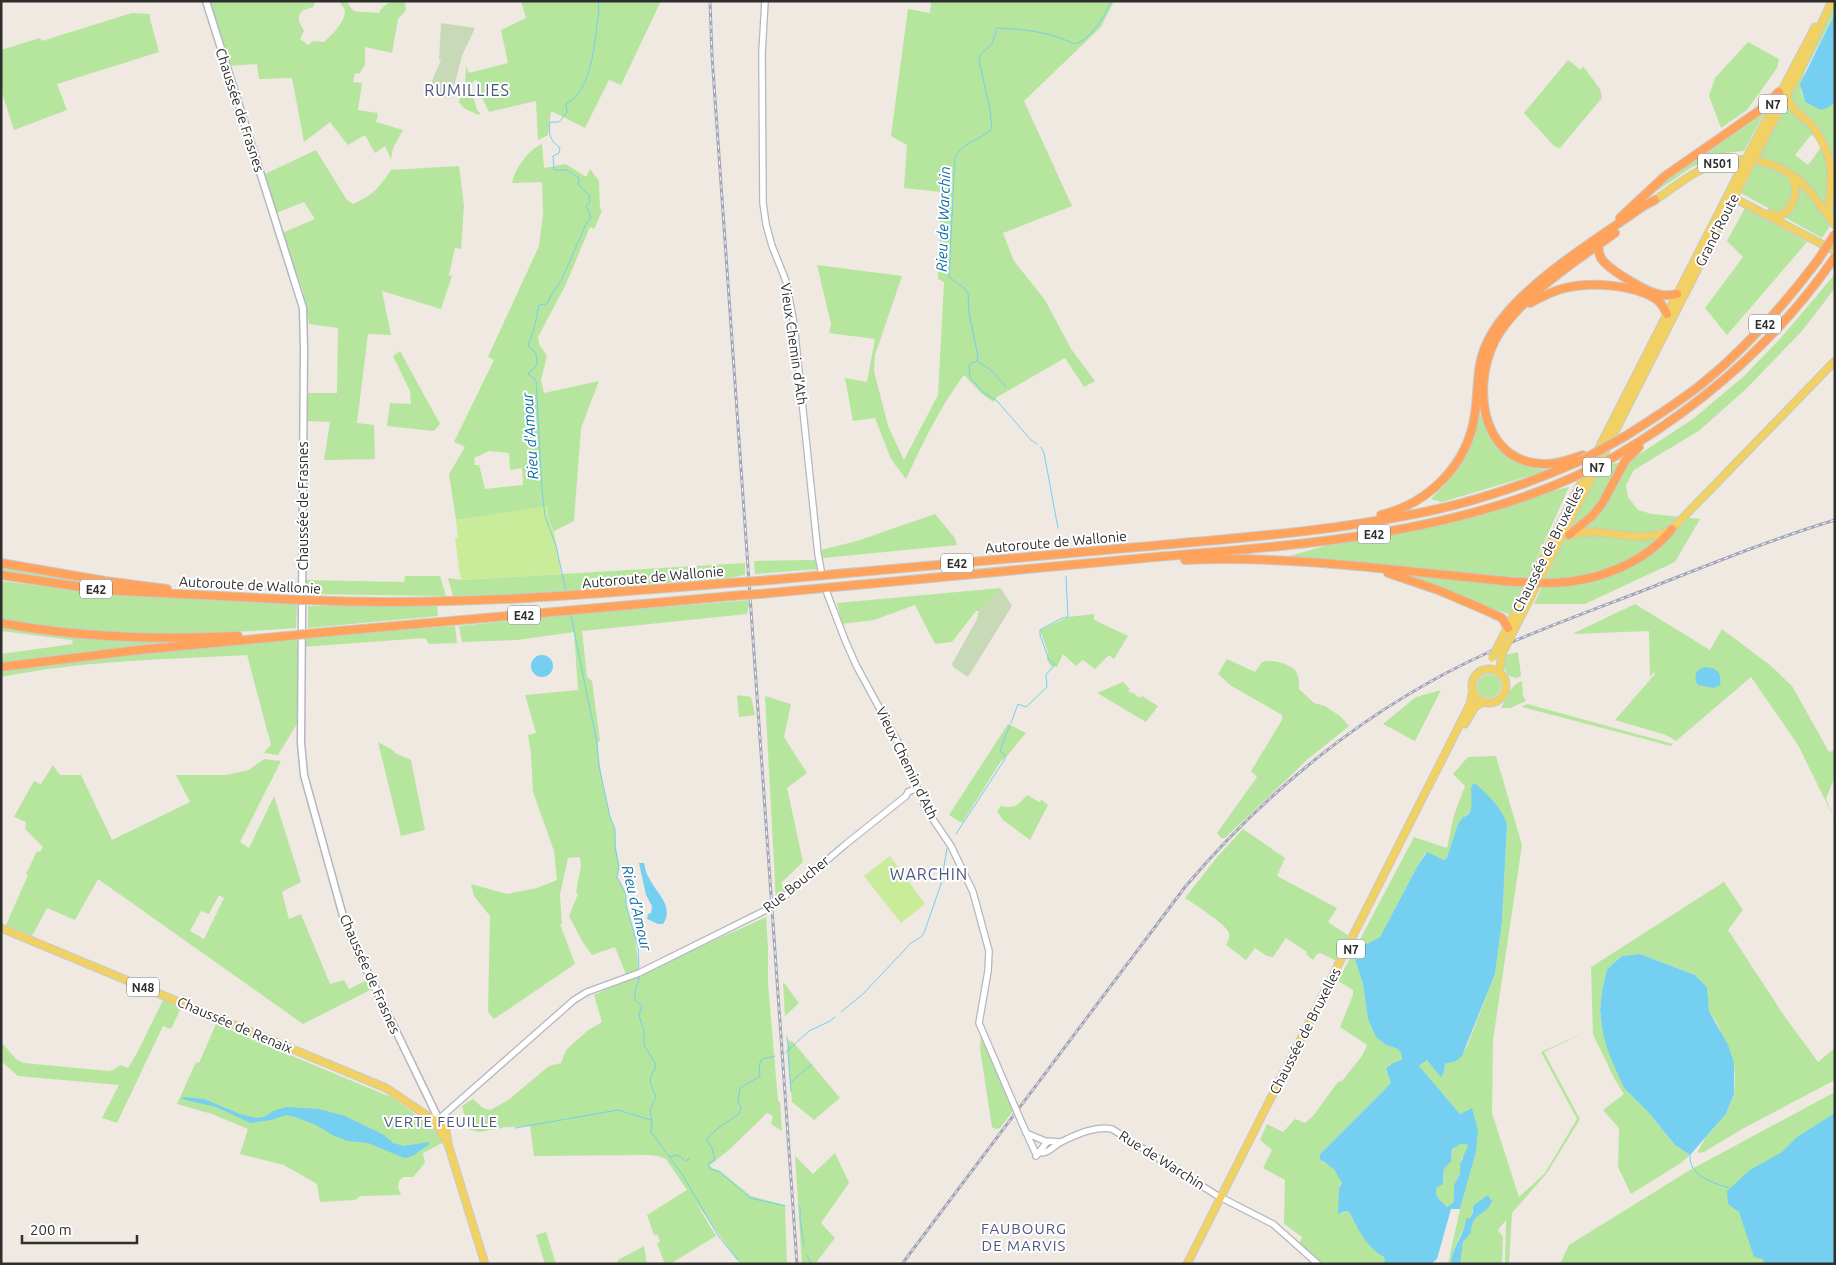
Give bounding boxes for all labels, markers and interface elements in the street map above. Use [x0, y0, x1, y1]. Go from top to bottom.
street label: Chaussée de Frasnes [212, 46, 268, 174]
district label: RUMILLIES [424, 81, 510, 99]
road number: N7 [1759, 95, 1787, 114]
road number: N501 [1698, 154, 1738, 172]
water label: Rieu de Warchin [933, 166, 953, 272]
street label: Grand'Route [1692, 191, 1742, 269]
street label: Vieux Chemin d'Ath [778, 282, 810, 406]
road number: E42 [1749, 314, 1781, 334]
water label: Rieu d'Amour [518, 391, 542, 480]
street label: Chaussée de Frasnes [295, 441, 311, 571]
road number: N7 [1583, 458, 1611, 477]
street label: Chaussée de Bruxelles [1509, 483, 1587, 615]
road number: E42 [1358, 524, 1390, 544]
street label: Autoroute de Wallonie [984, 528, 1128, 556]
road number: E42 [941, 554, 973, 572]
street label: Autoroute de Wallonie [581, 563, 725, 591]
street label: Autoroute de Wallonie [179, 573, 321, 597]
road number: E42 [80, 580, 112, 598]
road number: E42 [508, 606, 540, 624]
street label: Vieux Chemin d'Ath [873, 704, 941, 822]
street label: Rue Boucher [760, 852, 833, 915]
water label: Rieu d'Amour [619, 864, 655, 954]
district label: WARCHIN [890, 865, 968, 883]
street label: Chaussée de Frasnes [336, 912, 404, 1036]
road number: N7 [1337, 940, 1365, 959]
street label: Chaussée de Bruxelles [1266, 965, 1344, 1097]
road number: N48 [127, 978, 159, 996]
street label: Chaussée de Renaix [175, 993, 295, 1057]
district label: VERTE FEUILLE [384, 1113, 498, 1130]
street label: Rue de Warchin [1116, 1127, 1208, 1193]
scale bar [22, 1212, 138, 1244]
district label: FAUBOURG DE MARVIS [981, 1220, 1067, 1254]
text: 200 m [30, 1221, 72, 1238]

